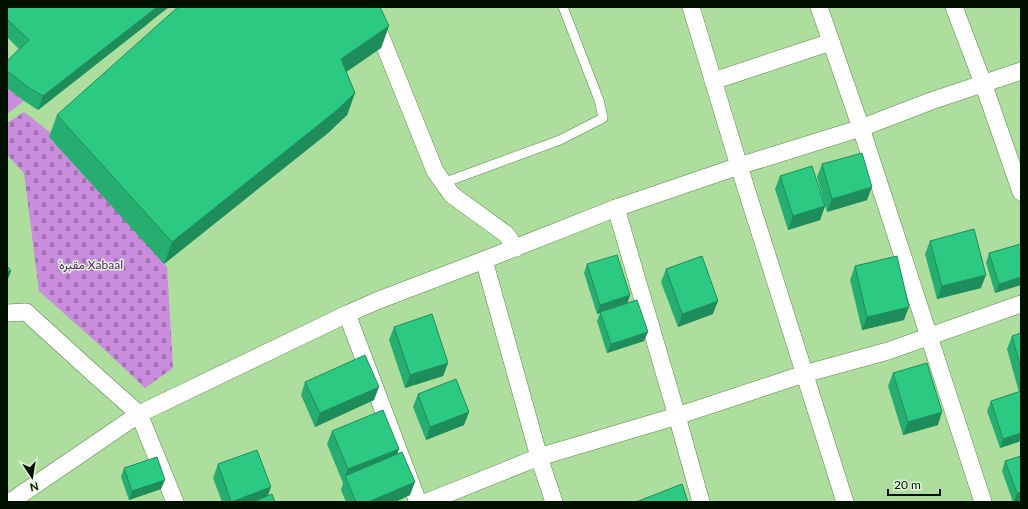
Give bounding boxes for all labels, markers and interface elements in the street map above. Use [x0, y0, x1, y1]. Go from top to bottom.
park label: ْمقبره Xabaal [59, 257, 123, 273]
north arrow [12, 457, 52, 497]
scale bar [888, 471, 940, 497]
text: 20 m [894, 477, 921, 492]
text: N [29, 480, 40, 495]

